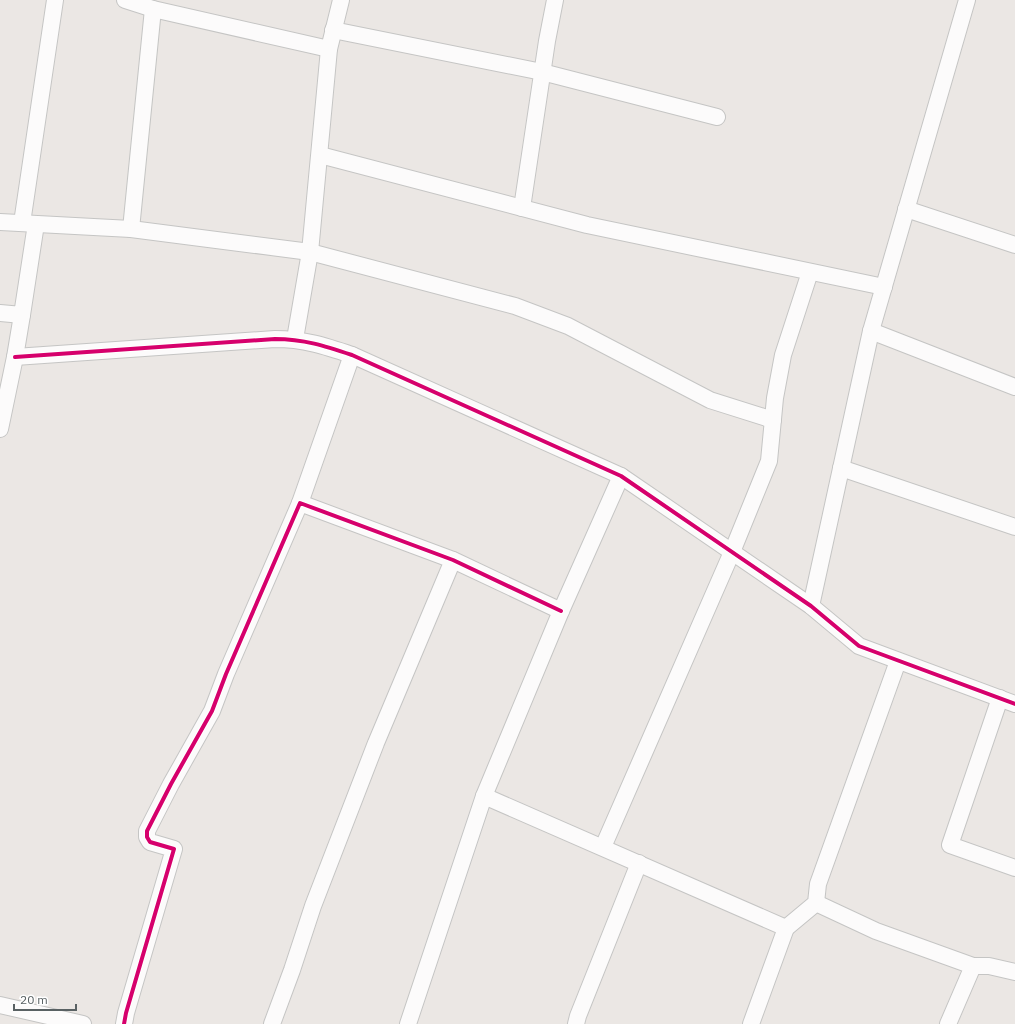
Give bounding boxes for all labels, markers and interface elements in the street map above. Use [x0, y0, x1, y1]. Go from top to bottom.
scale bar [14, 986, 76, 1012]
text: 20 m [20, 992, 48, 1007]

